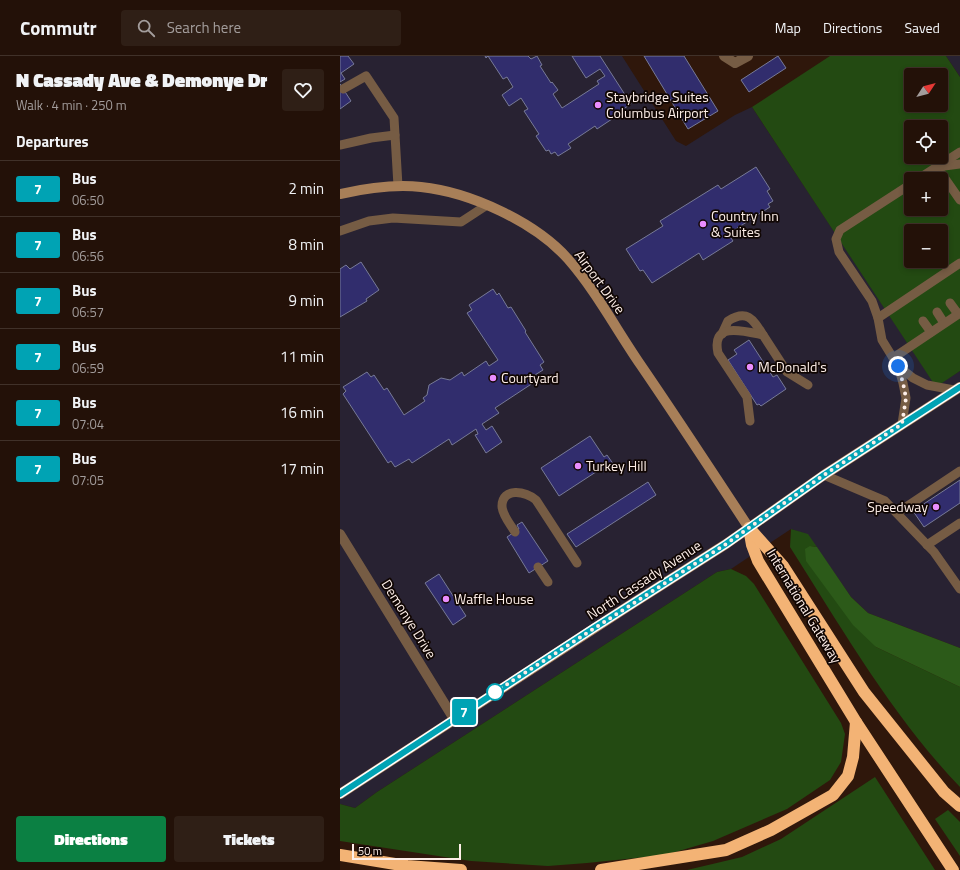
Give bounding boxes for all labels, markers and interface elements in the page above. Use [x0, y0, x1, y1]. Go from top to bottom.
search box [121, 10, 401, 46]
text: Commutr [20, 13, 97, 42]
text: Search here [167, 16, 241, 39]
icon: search [135, 17, 157, 39]
text: Map [775, 17, 801, 38]
text: Directions [823, 17, 882, 38]
text: Saved [904, 17, 940, 38]
text: N Cassady Ave & Demonye Dr [16, 65, 267, 94]
north arrow [904, 68, 948, 112]
map controls [904, 68, 948, 268]
button: heart [282, 69, 324, 111]
place label: Staybridge Suites Columbus Airport [606, 86, 709, 123]
text: Walk · 4 min · 250 m [16, 95, 127, 115]
marker: Staybridge Suites Columbus Airport [593, 100, 603, 110]
button: locate [904, 120, 948, 164]
text: Departures [16, 130, 89, 153]
text: Bus [72, 167, 97, 190]
button: + [904, 172, 948, 216]
text: 2 min [288, 177, 324, 200]
text: 7 [34, 178, 42, 199]
text: 06:50 [72, 190, 104, 210]
place label: Country Inn & Suites [711, 205, 779, 242]
marker: Country Inn & Suites [698, 219, 708, 229]
text: Bus [72, 223, 97, 246]
button: − [904, 224, 948, 268]
text: 8 min [288, 233, 324, 256]
text: 7 [34, 234, 42, 255]
street label: Airport Drive [570, 245, 631, 318]
text: 06:56 [72, 246, 104, 266]
text: Bus [72, 279, 97, 302]
text: 9 min [288, 289, 324, 312]
text: 7 [34, 290, 42, 311]
text: 06:57 [72, 302, 104, 322]
text: Bus [72, 335, 97, 358]
text: 11 min [280, 345, 324, 368]
text: 7 [34, 346, 42, 367]
place label: McDonald's [758, 356, 827, 377]
your location [888, 356, 908, 376]
text: 06:59 [72, 358, 104, 378]
marker: McDonald's [745, 362, 755, 372]
place label: Courtyard [501, 367, 559, 388]
marker: Courtyard [488, 373, 498, 383]
text: Bus [72, 391, 97, 414]
text: 16 min [280, 401, 324, 424]
text: 7 [34, 402, 42, 423]
text: 07:04 [72, 414, 104, 434]
text: Bus [72, 447, 97, 470]
place label: Turkey Hill [586, 455, 647, 476]
text: 17 min [280, 457, 324, 480]
text: 7 [34, 458, 42, 479]
marker: Turkey Hill [573, 461, 583, 471]
text: 07:05 [72, 470, 104, 490]
place label: Speedway [867, 496, 928, 517]
marker: Speedway [931, 502, 941, 512]
street label: North Cassady Avenue [582, 535, 705, 625]
street label: International Gateway [762, 544, 847, 667]
street label: Demonye Drive [377, 575, 442, 662]
place label: Waffle House [454, 588, 534, 609]
marker: Waffle House [441, 594, 451, 604]
unlabelled marker [486, 683, 504, 701]
line badge: 7 [451, 699, 477, 725]
text: 7 [460, 701, 468, 722]
button: Directions [16, 816, 166, 862]
button: Tickets [174, 816, 324, 862]
scale bar [352, 842, 461, 861]
text: 50 m [358, 843, 382, 859]

